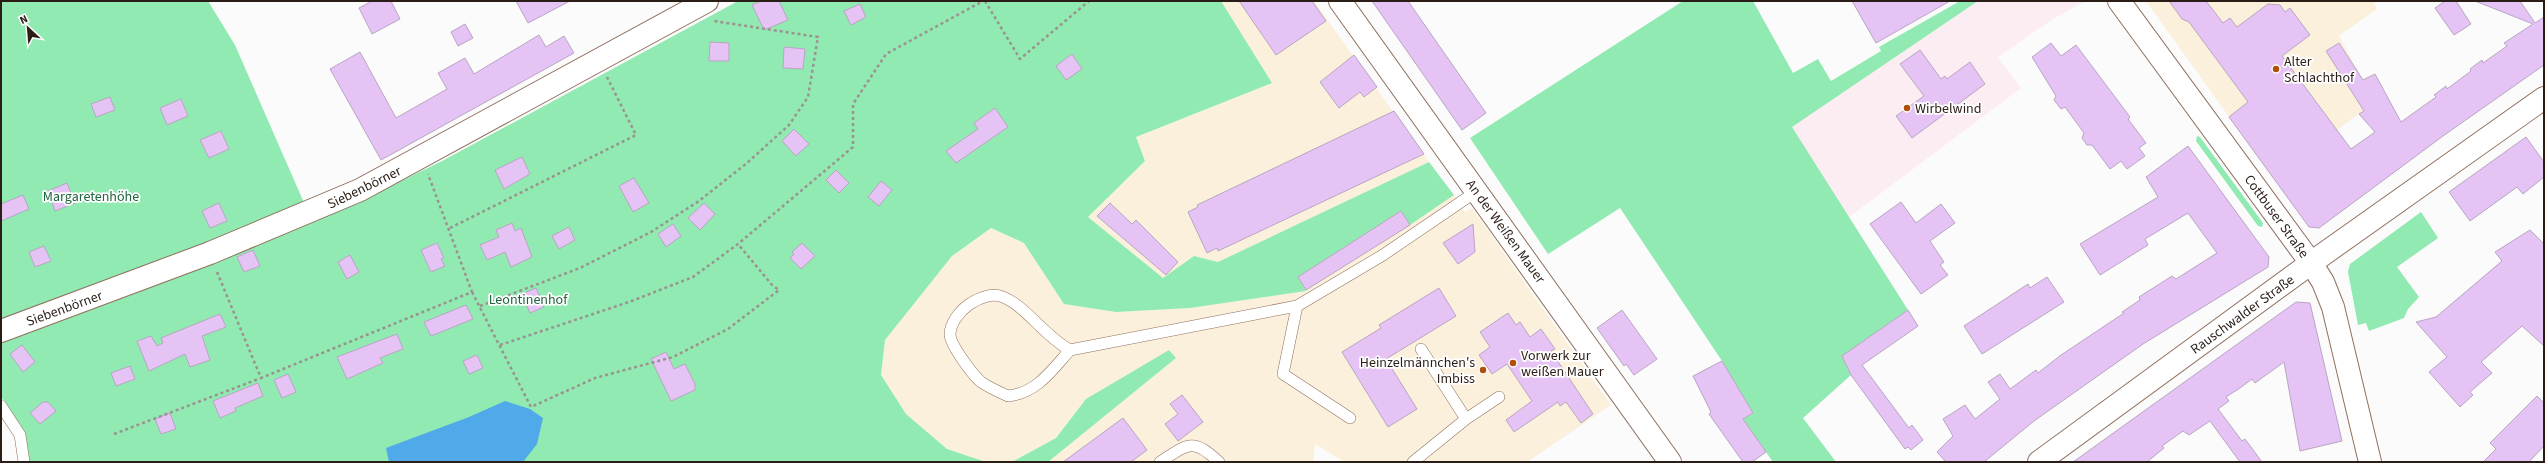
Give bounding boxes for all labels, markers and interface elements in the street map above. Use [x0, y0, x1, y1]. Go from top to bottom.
north arrow [8, 8, 48, 48]
text: N [17, 11, 30, 28]
place label: Alter Schlachthof [2284, 52, 2355, 88]
marker: Alter Schlachthof [2271, 64, 2281, 74]
place label: Wirbelwind [1915, 99, 1982, 119]
marker: Wirbelwind [1902, 103, 1912, 113]
street label: Siebenbörner [324, 161, 405, 214]
street label: Cottbuser Straße [2239, 171, 2313, 262]
street label: An der Weißen Mauer [1461, 176, 1550, 288]
park label: Margaretenhöhe [43, 187, 139, 207]
street label: Rauschwalder Straße [2187, 270, 2299, 359]
street label: Siebenbörner [23, 286, 105, 332]
park label: Leontinenhof [489, 290, 568, 310]
place label: Vorwerk zur weißen Mauer [1521, 346, 1604, 382]
place label: Heinzelmännchen's Imbiss [1360, 353, 1475, 389]
marker: Vorwerk zur weißen Mauer [1508, 358, 1518, 368]
marker: Heinzelmännchen's Imbiss [1478, 365, 1488, 375]

